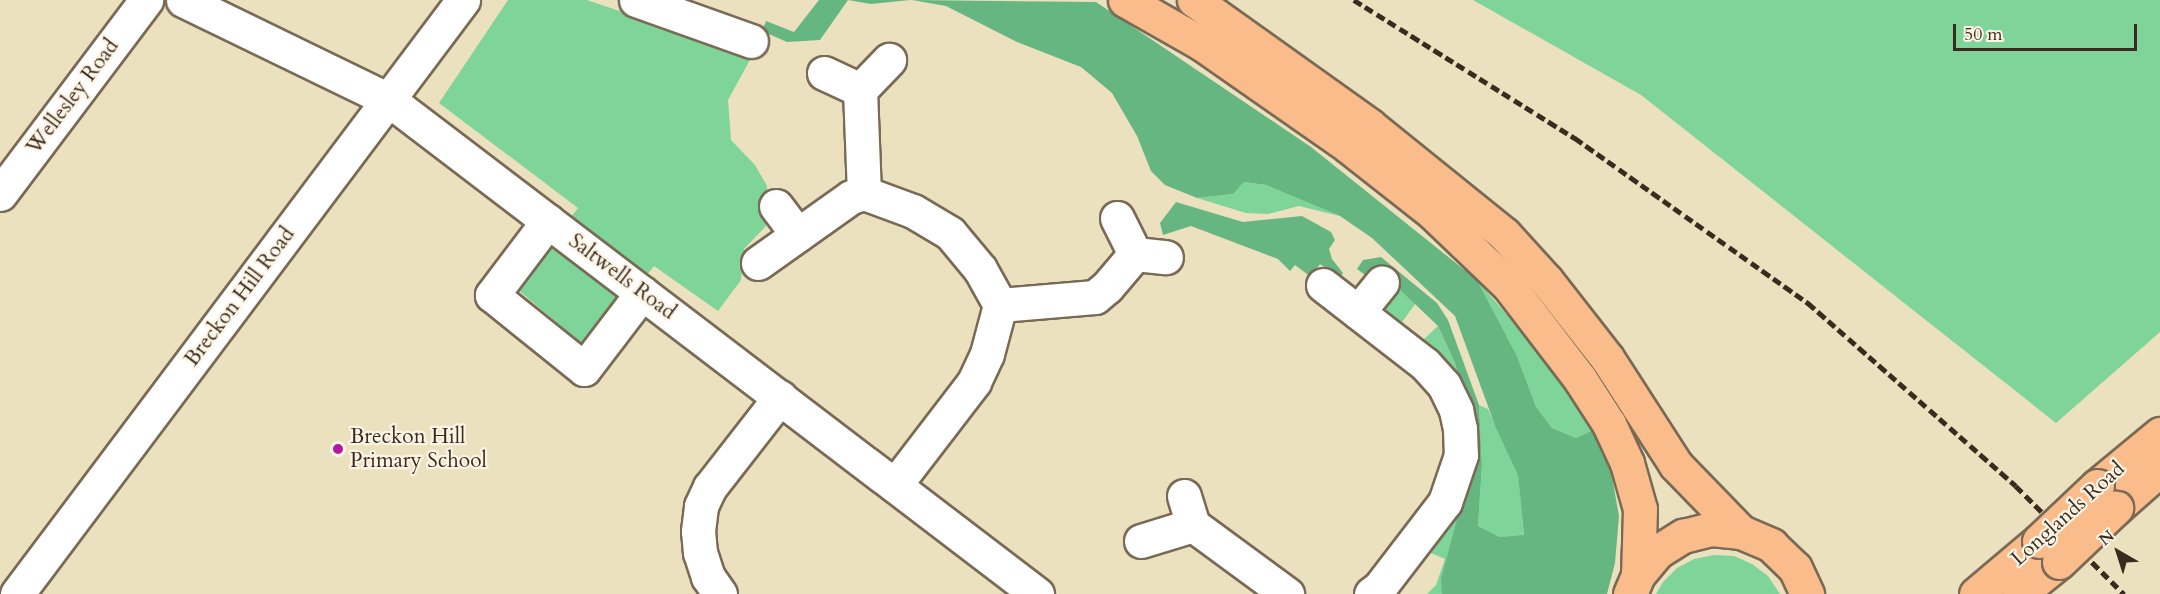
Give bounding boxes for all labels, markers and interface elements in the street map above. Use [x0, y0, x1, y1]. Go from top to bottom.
scale bar [1956, 12, 2140, 50]
text: 50 m [1964, 22, 2003, 47]
street label: Wellesley Road [21, 34, 125, 160]
street label: Breckon Hill Road [180, 223, 300, 371]
street label: Saltwells Road [564, 229, 680, 325]
place label: Breckon Hill Primary School [350, 424, 487, 474]
marker: Breckon Hill Primary School [331, 442, 345, 456]
street label: Longlands Road [2006, 456, 2130, 572]
north arrow [2088, 522, 2148, 582]
text: N [2094, 525, 2119, 551]

